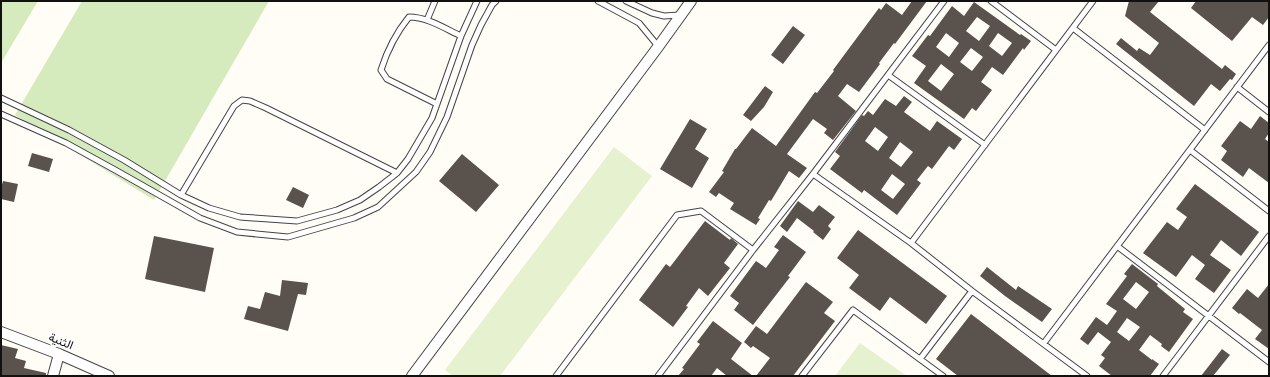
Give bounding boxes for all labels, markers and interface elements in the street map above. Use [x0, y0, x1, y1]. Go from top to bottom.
street label: الثنية [47, 330, 75, 352]

